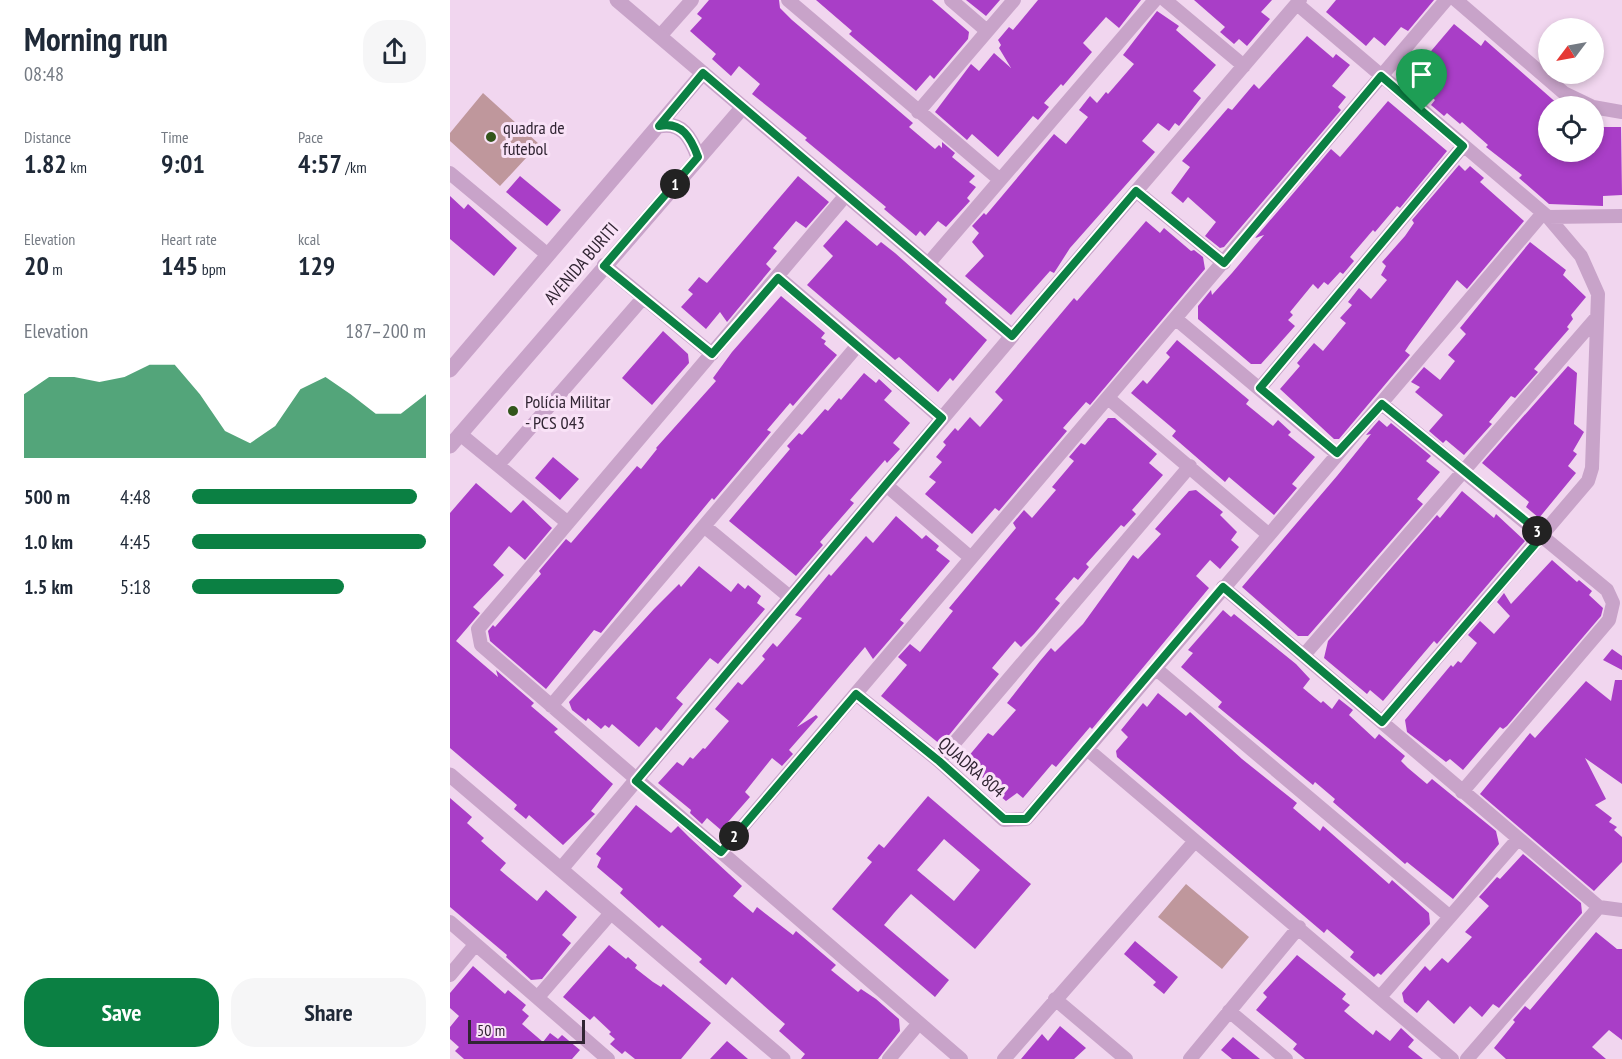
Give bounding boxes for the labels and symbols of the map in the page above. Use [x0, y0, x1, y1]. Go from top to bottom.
north arrow [1538, 18, 1604, 84]
pin [1396, 49, 1447, 111]
place label: quadra de futebol [503, 116, 565, 160]
marker: quadra de futebol [484, 130, 498, 144]
pin: 1 [660, 169, 690, 199]
street label: AVENIDA BURITI [539, 217, 623, 309]
place label: Polícia Militar - PCS 043 [525, 390, 610, 434]
marker: Polícia Militar - PCS 043 [506, 404, 520, 418]
pin: 3 [1522, 516, 1552, 546]
street label: QUADRA 804 [934, 732, 1010, 802]
pin: 2 [719, 821, 749, 851]
scale bar [468, 1017, 585, 1044]

